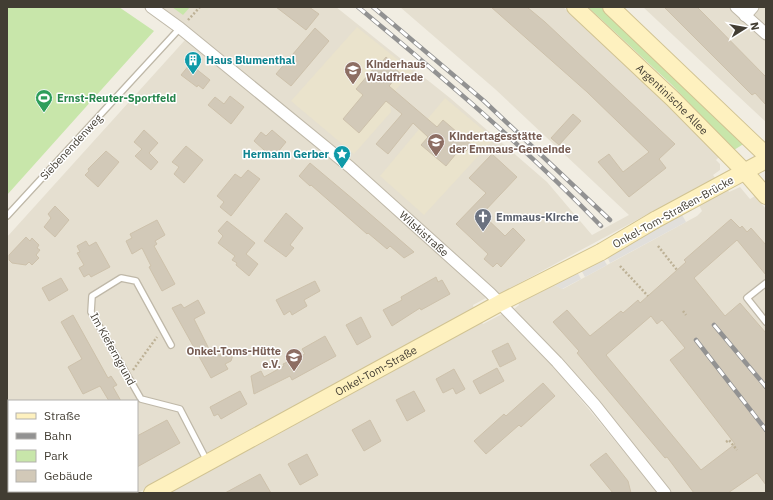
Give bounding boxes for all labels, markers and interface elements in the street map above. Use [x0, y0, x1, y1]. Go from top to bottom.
north arrow [725, 8, 765, 48]
text: N [747, 21, 762, 31]
building icon: Haus Blumenthal [183, 50, 203, 75]
place label: Haus Blumenthal [206, 53, 296, 67]
place label: Kinderhaus Waldfriede [366, 57, 426, 84]
school or university icon: Kinderhaus Waldfriede [343, 60, 363, 85]
street label: Argentinische Allee [633, 61, 711, 138]
sports icon: Ernst-Reuter-Sportfeld [34, 88, 54, 113]
place label: Ernst-Reuter-Sportfeld [57, 91, 176, 105]
street label: Siebenendenweg [37, 111, 105, 183]
place label: Kindertagesstätte der Emmaus-Gemeinde [449, 129, 571, 156]
school or university icon: Kindertagesstätte der Emmaus-Gemeinde [426, 132, 446, 157]
place icon: Hermann Gerber [332, 144, 352, 169]
place label: Hermann Gerber [243, 147, 330, 161]
street label: Onkel-Tom-Straßen-Brücke [610, 173, 736, 251]
church icon: Emmaus-Kirche [473, 207, 493, 232]
street label: Wilskistraße [396, 208, 452, 259]
place label: Emmaus-Kirche [496, 210, 579, 224]
street label: Im Kieferngrund [87, 310, 139, 388]
street label: Onkel-Tom-Straße [332, 343, 419, 399]
place label: Onkel-Toms-Hütte e.V. [186, 344, 281, 371]
school or university icon: Onkel-Toms-Hütte e.V. [284, 347, 304, 372]
legend [8, 400, 138, 492]
text: Straße [44, 408, 81, 423]
text: Bahn [44, 428, 72, 443]
text: Park [44, 448, 69, 463]
text: Gebäude [44, 468, 93, 483]

